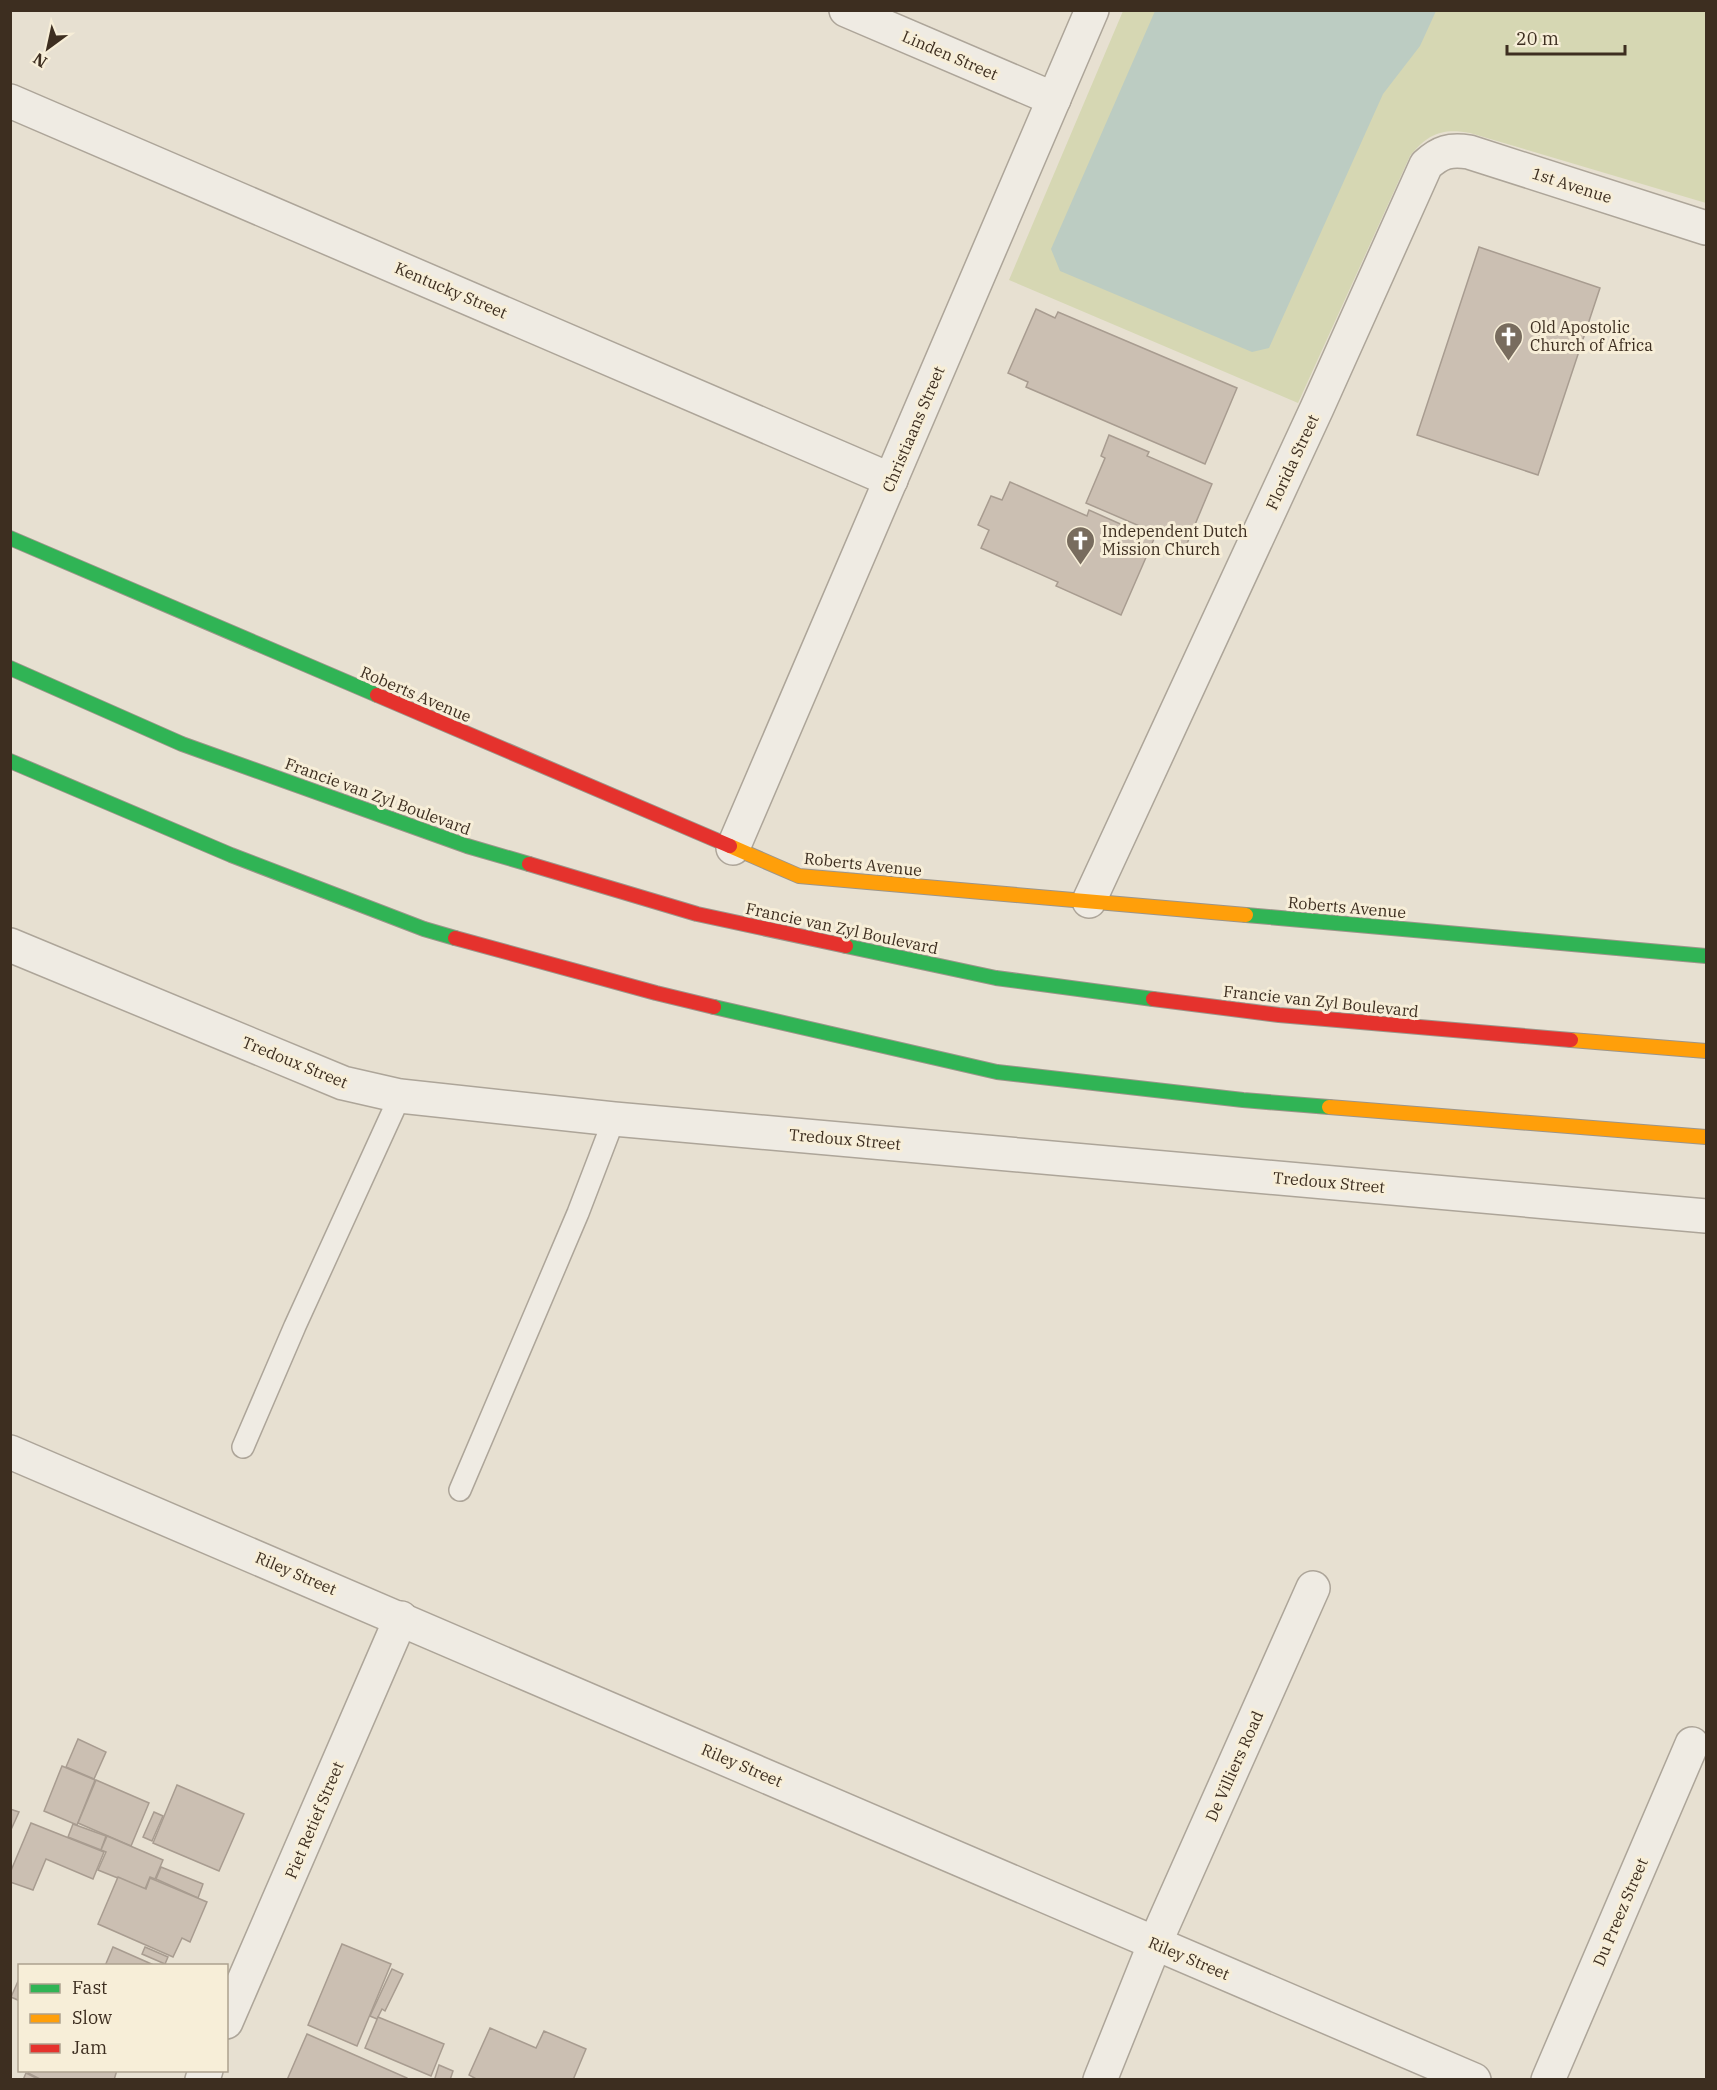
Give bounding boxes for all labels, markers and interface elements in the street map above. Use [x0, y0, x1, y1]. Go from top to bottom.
north arrow [18, 18, 78, 78]
scale bar [1507, 18, 1626, 56]
street label: Linden Street [899, 26, 1001, 84]
text: 20 m [1516, 27, 1559, 50]
text: N [29, 49, 51, 72]
street label: 1st Avenue [1529, 163, 1615, 207]
street label: Kentucky Street [392, 257, 510, 323]
place label: Old Apostolic Church of Africa [1530, 317, 1653, 355]
church icon: Old Apostolic Church of Africa [1493, 320, 1525, 362]
street label: Christiaans Street [877, 363, 949, 495]
street label: Florida Street [1261, 411, 1323, 513]
place label: Independent Dutch Mission Church [1102, 521, 1248, 559]
church icon: Independent Dutch Mission Church [1065, 524, 1097, 566]
street label: Roberts Avenue [358, 662, 474, 726]
street label: Francie van Zyl Boulevard [282, 753, 474, 839]
street label: Roberts Avenue [803, 848, 923, 880]
street label: Roberts Avenue [1287, 892, 1407, 922]
street label: Francie van Zyl Boulevard [744, 898, 940, 958]
street label: Francie van Zyl Boulevard [1222, 981, 1420, 1021]
street label: Tredoux Street [239, 1032, 351, 1092]
street label: Tredoux Street [788, 1124, 902, 1154]
street label: Tredoux Street [1272, 1167, 1386, 1197]
street label: Riley Street [252, 1547, 340, 1599]
street label: De Villiers Road [1201, 1707, 1267, 1824]
street label: Riley Street [698, 1739, 786, 1791]
street label: Piet Retief Street [280, 1758, 348, 1882]
street label: Du Preez Street [1588, 1855, 1652, 1969]
street label: Riley Street [1145, 1932, 1233, 1984]
legend [18, 1964, 228, 2072]
text: Fast [72, 1976, 107, 1999]
text: Slow [72, 2006, 112, 2029]
text: Jam [72, 2036, 107, 2059]

